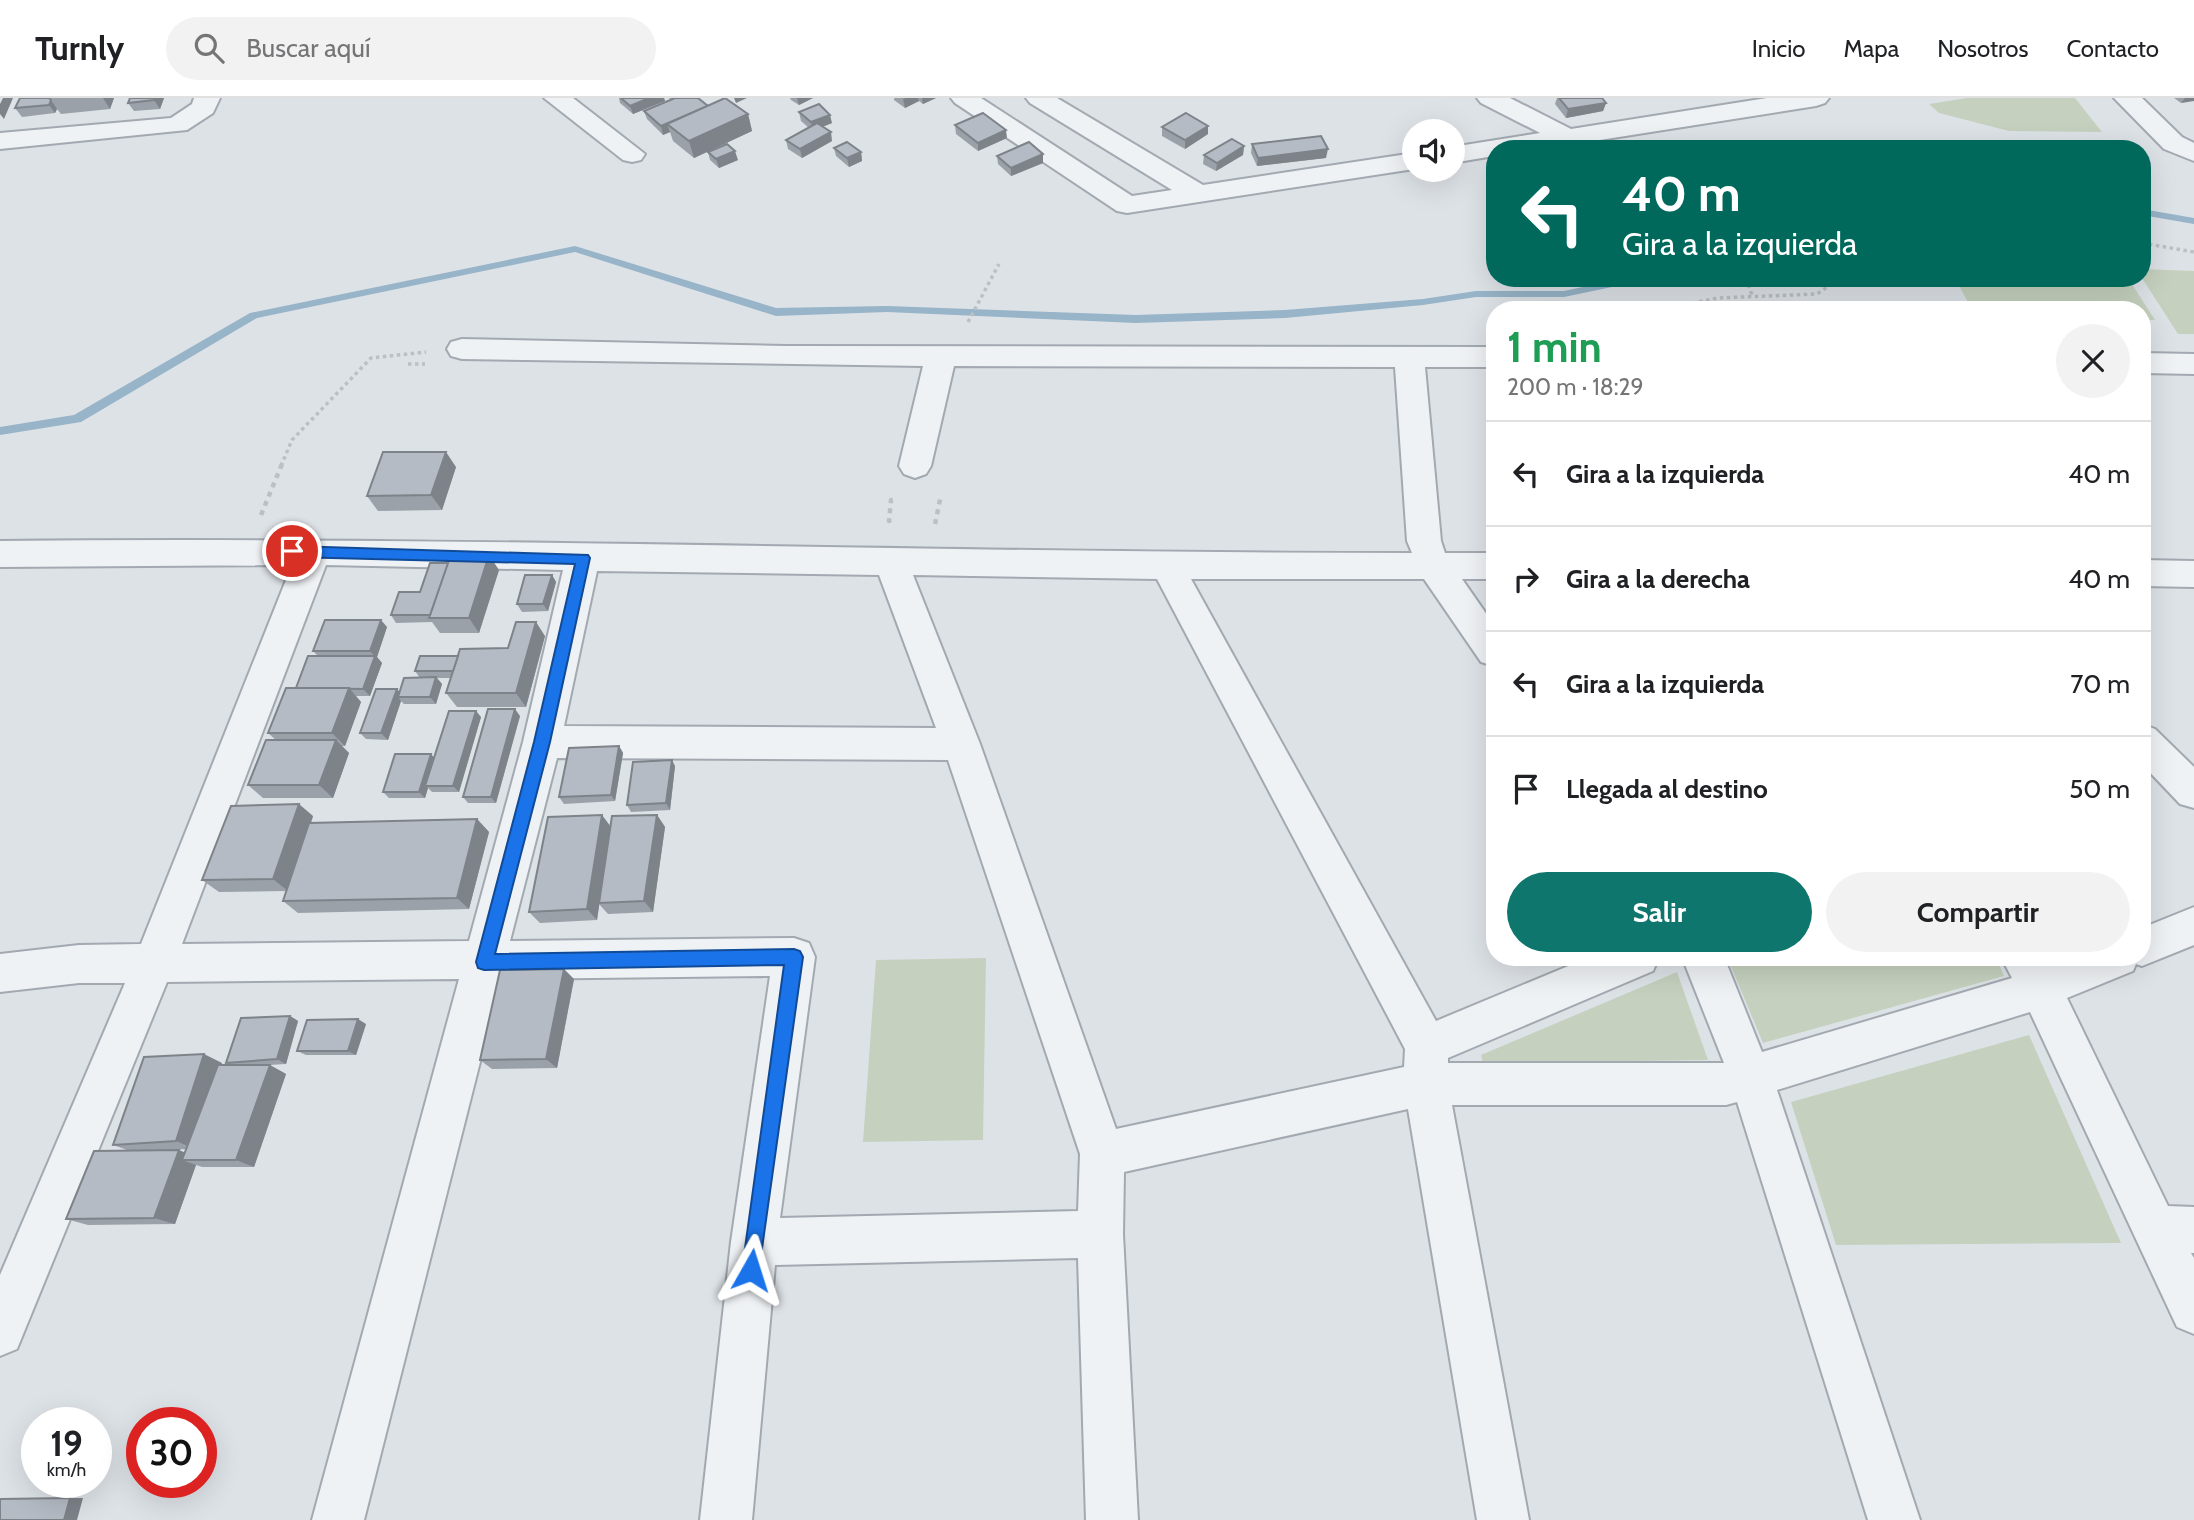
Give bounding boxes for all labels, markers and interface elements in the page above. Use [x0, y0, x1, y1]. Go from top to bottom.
search box [166, 17, 656, 80]
text: Turnly [35, 28, 124, 68]
icon: search [190, 29, 228, 67]
text: Buscar aquí [246, 32, 370, 64]
text: Inicio [1752, 34, 1805, 63]
text: Mapa [1843, 34, 1899, 63]
text: Nosotros [1937, 34, 2028, 63]
text: Contacto [2066, 34, 2159, 63]
map controls [1402, 119, 1465, 182]
button: sound [1402, 119, 1465, 182]
text: 40 m [1622, 164, 1741, 223]
icon: left [1507, 168, 1598, 259]
text: Gira a la izquierda [1622, 224, 1857, 263]
text: 1 min [1507, 321, 1602, 373]
button: close [2056, 324, 2130, 398]
text: 200 m · 18:29 [1507, 373, 1644, 401]
icon: left [1507, 455, 1545, 493]
text: Gira a la izquierda [1566, 458, 1764, 490]
text: 40 m [2068, 458, 2130, 490]
pin [262, 521, 322, 581]
icon: arrive [273, 532, 311, 570]
icon: right [1507, 560, 1545, 598]
text: Gira a la derecha [1566, 563, 1750, 595]
text: 40 m [2068, 563, 2130, 595]
icon: left [1507, 665, 1545, 703]
text: Gira a la izquierda [1566, 668, 1764, 700]
text: 70 m [2070, 668, 2130, 700]
icon: arrive [1507, 770, 1545, 808]
text: Llegada al destino [1566, 773, 1768, 805]
text: 50 m [2069, 773, 2130, 805]
button: Salir [1507, 872, 1812, 952]
button: Compartir [1826, 872, 2130, 952]
position arrow [714, 1233, 788, 1307]
speed limit sign: 30 [126, 1407, 217, 1498]
text: 19 [50, 1422, 83, 1465]
text: km/h [47, 1459, 86, 1481]

